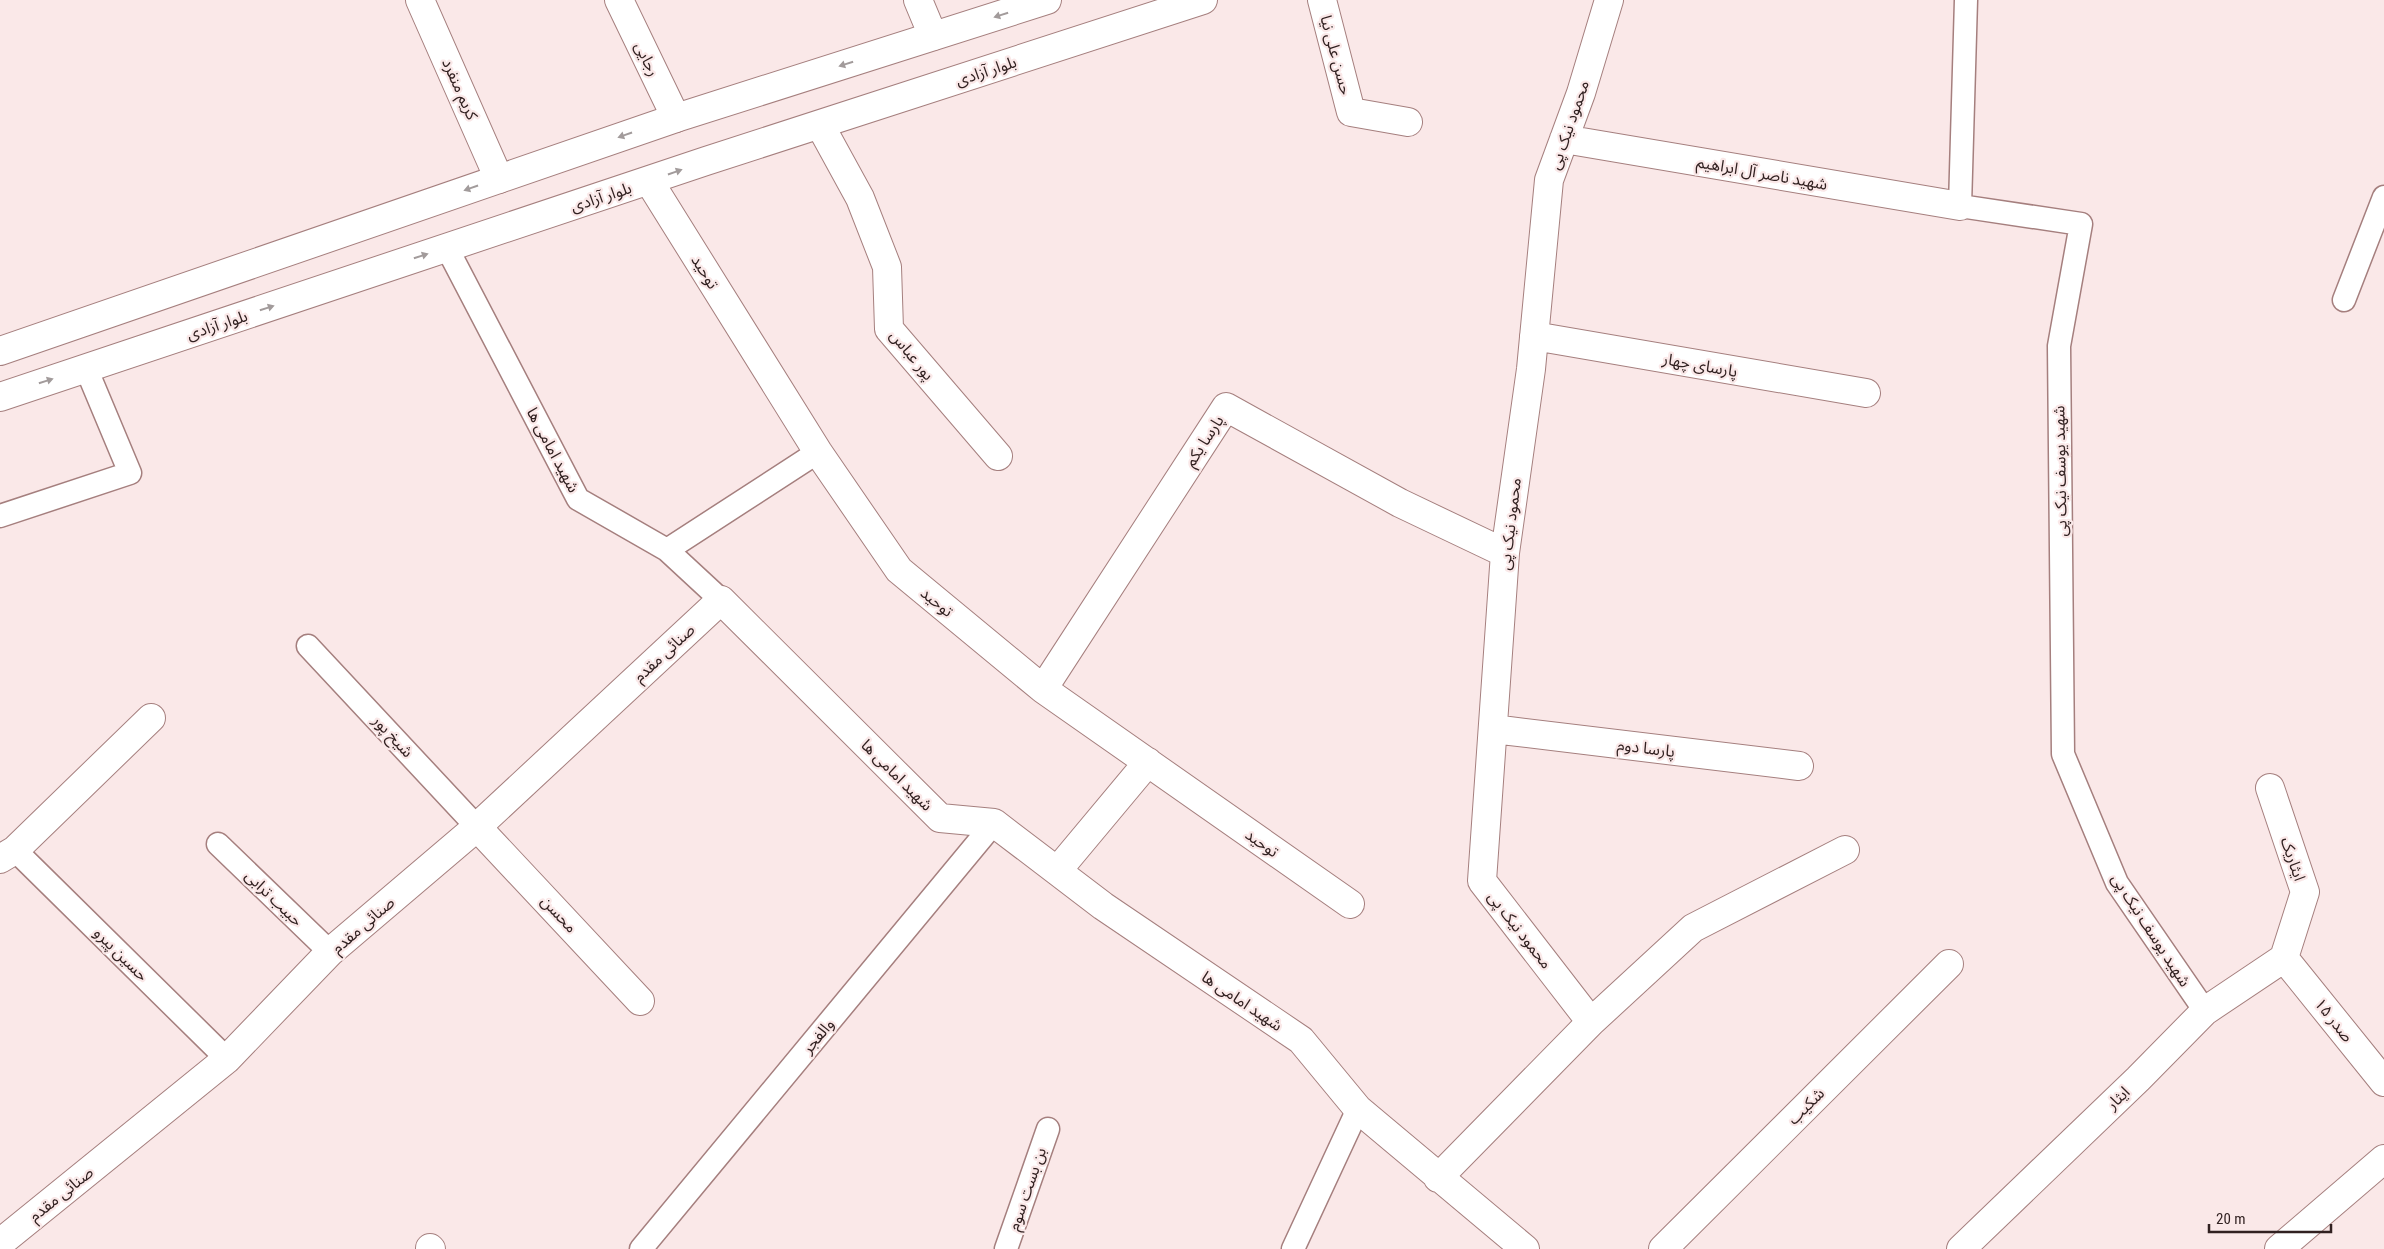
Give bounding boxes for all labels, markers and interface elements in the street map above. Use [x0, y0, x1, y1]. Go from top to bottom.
one-way arrow [993, 11, 1008, 19]
street label: حسن علی نیا [1316, 13, 1356, 97]
street label: رجایی [631, 39, 663, 79]
street label: بلوار آزادی [953, 52, 1019, 90]
street label: کریم منفرد [435, 55, 482, 124]
one-way arrow [838, 60, 853, 68]
street label: محمود نیک پی [1545, 78, 1594, 172]
one-way arrow [617, 132, 632, 139]
street label: شهید ناصر آل ابراهیم [1694, 152, 1829, 197]
one-way arrow [668, 168, 683, 176]
street label: بلوار آزادی [568, 178, 634, 216]
one-way arrow [463, 184, 478, 192]
one-way arrow [414, 252, 429, 260]
street label: توحید [687, 252, 723, 293]
one-way arrow [260, 304, 275, 312]
street label: بلوار آزادی [184, 306, 250, 344]
street label: پور عباس [885, 326, 938, 385]
street label: پارسای چهار [1660, 349, 1739, 382]
one-way arrow [39, 377, 54, 385]
street label: شهید امامی ها [523, 404, 583, 496]
street label: شهید یوسف نیک پی [2049, 405, 2072, 537]
street label: پارسا یکم [1180, 412, 1230, 472]
street label: محمود نیک پی [1495, 477, 1526, 571]
street label: توحید [917, 583, 957, 621]
street label: صنائی مقدم [629, 620, 701, 688]
street label: شیخ پور [366, 710, 417, 763]
street label: شهید امامی ها [857, 735, 937, 815]
street label: پارسا دوم [1616, 735, 1676, 764]
street label: توحید [1242, 825, 1283, 861]
street label: ایثاریک [2277, 835, 2309, 883]
street label: حبیب ترابی [241, 866, 307, 930]
street label: شهید یوسف نیک پی [2106, 870, 2195, 991]
street label: محمود نیک پی [1483, 888, 1556, 973]
street label: محسن [537, 891, 581, 937]
street label: صنائی مقدم [328, 893, 400, 960]
street label: حسین پیرو [89, 923, 152, 986]
street label: شهید امامی ها [1198, 967, 1286, 1035]
street label: صدر ۱۵ [2311, 994, 2357, 1046]
street label: والفجر [797, 1015, 838, 1058]
street label: ایثار [2102, 1082, 2134, 1114]
street label: شکیب [1784, 1084, 1828, 1128]
street label: بن بست سوم [1004, 1145, 1053, 1234]
street label: صنائی مقدم [25, 1162, 99, 1228]
scale bar [2209, 1202, 2332, 1234]
text: 20 m [2216, 1210, 2246, 1228]

